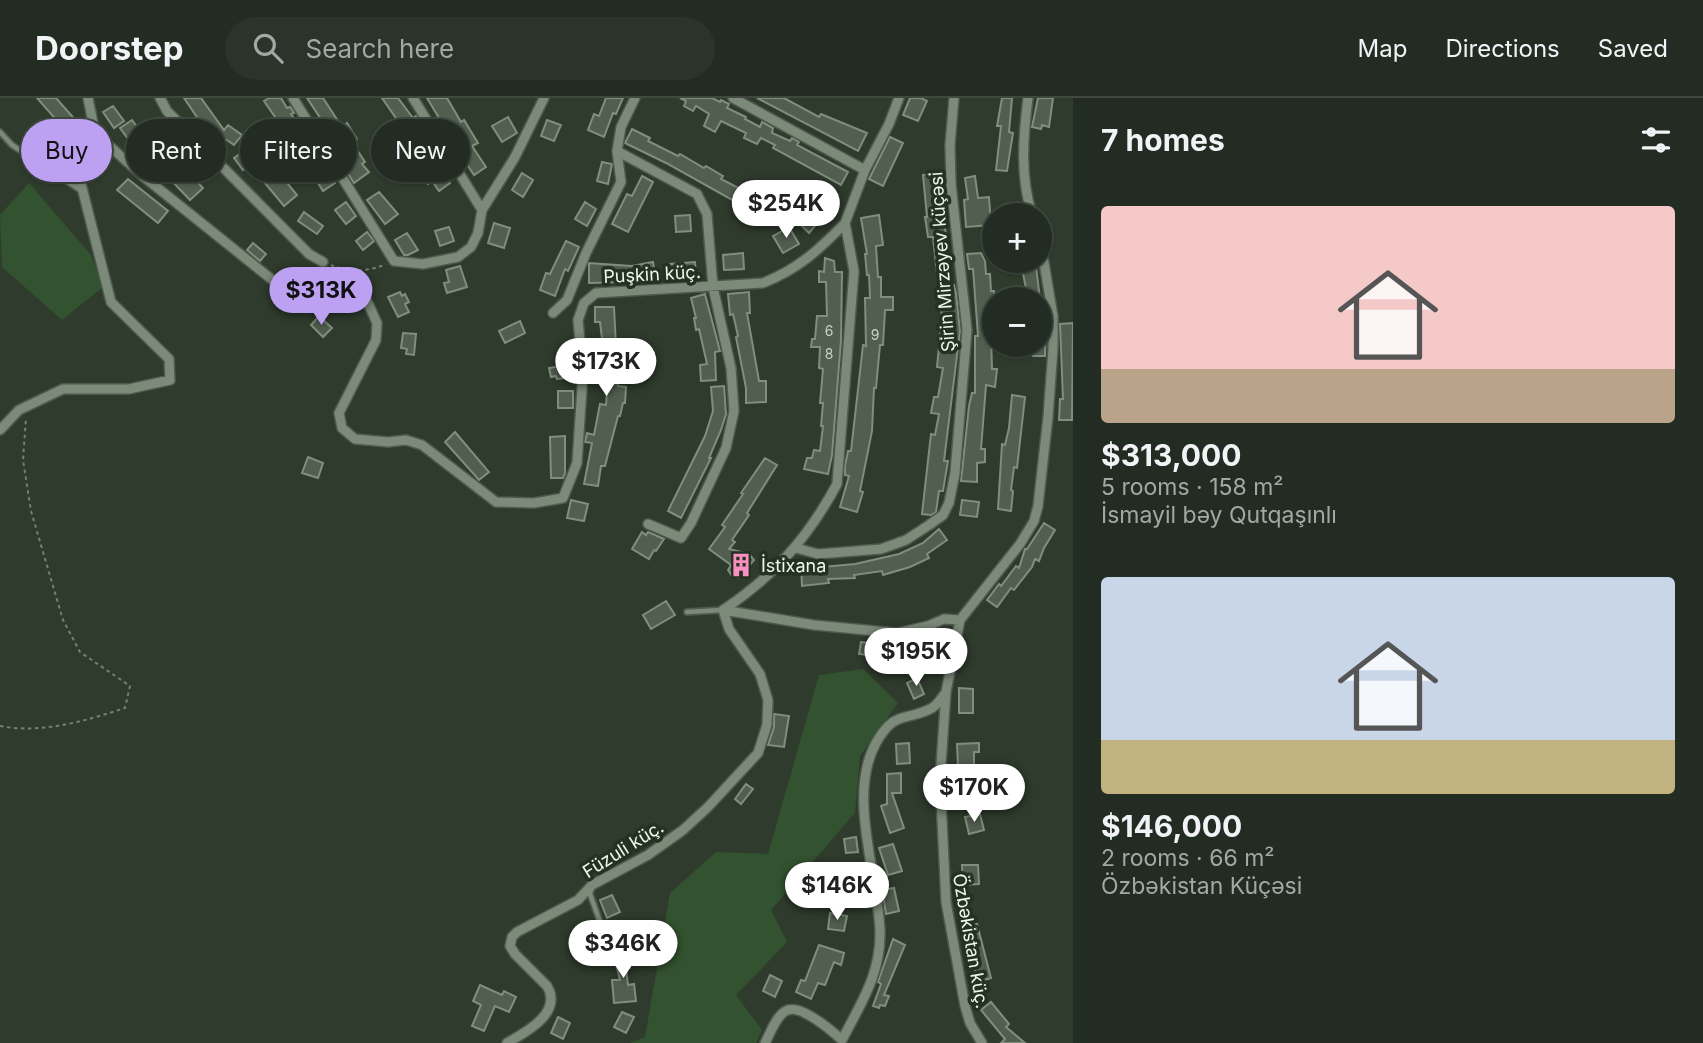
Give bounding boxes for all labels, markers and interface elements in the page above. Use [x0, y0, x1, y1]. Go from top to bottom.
search box [225, 17, 715, 80]
text: Doorstep [35, 28, 183, 68]
icon: search [249, 29, 287, 67]
text: Search here [305, 33, 454, 64]
text: Map [1358, 34, 1407, 63]
text: Directions [1445, 34, 1560, 63]
text: Saved [1598, 34, 1668, 63]
chip: Buy [21, 119, 112, 182]
chip: Rent [126, 119, 226, 182]
chip: Filters [240, 119, 357, 182]
chip: New [371, 119, 470, 182]
icon: filters [1637, 121, 1675, 159]
text: 7 homes [1101, 122, 1225, 158]
street label: Şirin Mirzəyev küçəsi [925, 171, 959, 353]
pin: $254K [737, 180, 835, 240]
text: $254K [748, 189, 824, 217]
map controls [982, 203, 1052, 357]
button: + [982, 203, 1052, 273]
icon: home [1325, 252, 1451, 378]
street label: Puşkin küç. [603, 261, 701, 287]
pin: $313K [272, 268, 370, 327]
text: $313K [285, 276, 357, 304]
button: − [982, 287, 1052, 357]
house number: 6 [825, 322, 833, 339]
house number: 9 [871, 326, 879, 343]
pin: $173K [557, 338, 655, 398]
house number: 8 [825, 345, 833, 362]
text: $173K [571, 347, 641, 375]
text: $313,000 [1101, 437, 1242, 473]
text: 5 rooms · 158 m² [1101, 473, 1284, 501]
text: İsmayil bəy Qutqaşınlı [1101, 501, 1337, 529]
building icon: İstixana [727, 551, 755, 579]
place label: İstixana [761, 554, 826, 576]
icon: home [1325, 623, 1451, 749]
pin: $195K [867, 628, 965, 688]
text: $195K [880, 637, 952, 665]
pin: $170K [925, 764, 1023, 824]
text: $170K [939, 773, 1009, 801]
text: $146,000 [1101, 808, 1242, 844]
street label: Füzuli küç. [579, 816, 667, 882]
text: 2 rooms · 66 m² [1101, 844, 1275, 872]
pin: $146K [788, 862, 886, 922]
text: $146K [801, 871, 873, 899]
street label: Özbəkistan küç. [949, 872, 994, 1010]
text: Özbəkistan Küçəsi [1101, 872, 1302, 900]
pin: $346K [574, 920, 672, 980]
text: $346K [585, 929, 661, 957]

